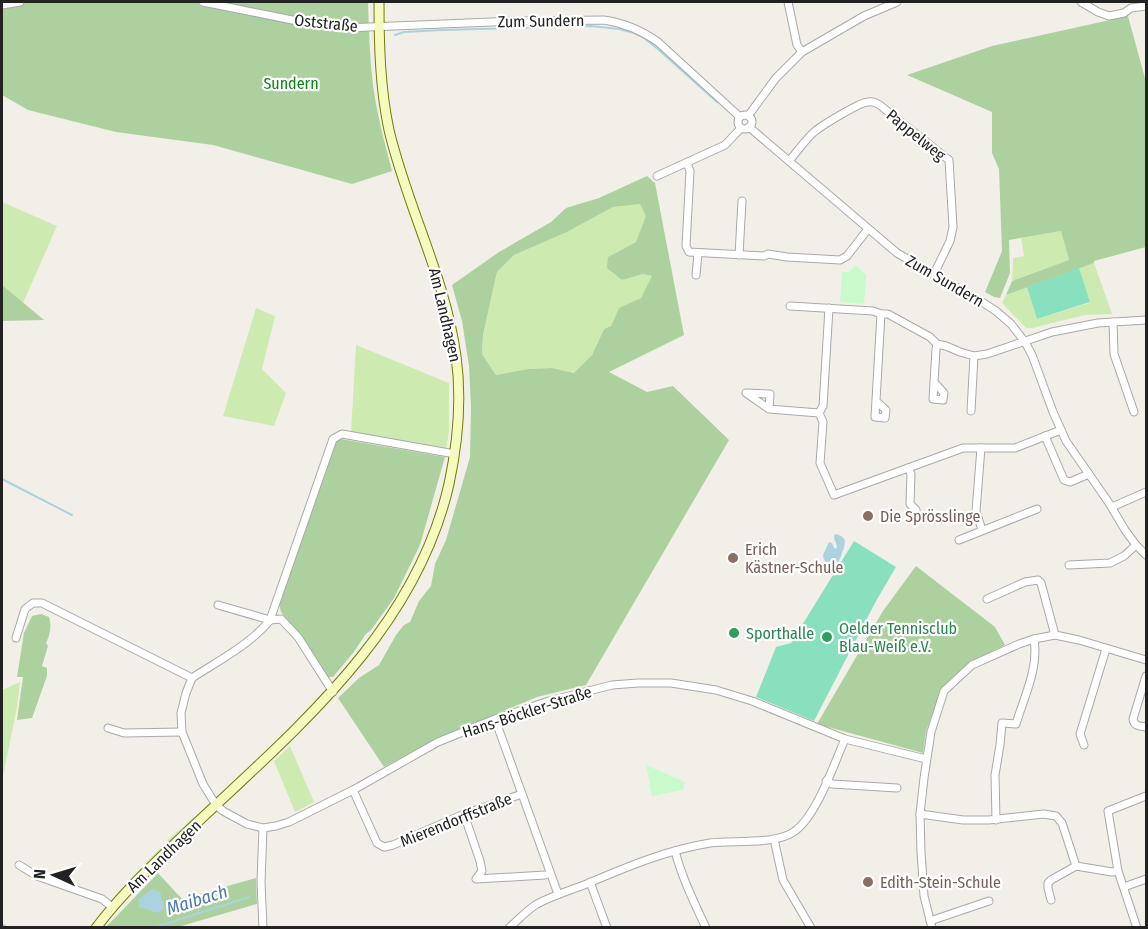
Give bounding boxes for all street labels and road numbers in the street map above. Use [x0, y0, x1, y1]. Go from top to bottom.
street label: Oststraße [293, 10, 359, 36]
street label: Zum Sundern [497, 11, 585, 31]
street label: Pappelweg [883, 105, 950, 165]
street label: Zum Sundern [903, 251, 987, 311]
street label: Am Landhagen [425, 266, 465, 364]
street label: Hans-Böckler-Straße [460, 682, 594, 742]
street label: Mierendorffstraße [397, 789, 515, 851]
street label: Am Landhagen [123, 816, 205, 896]

